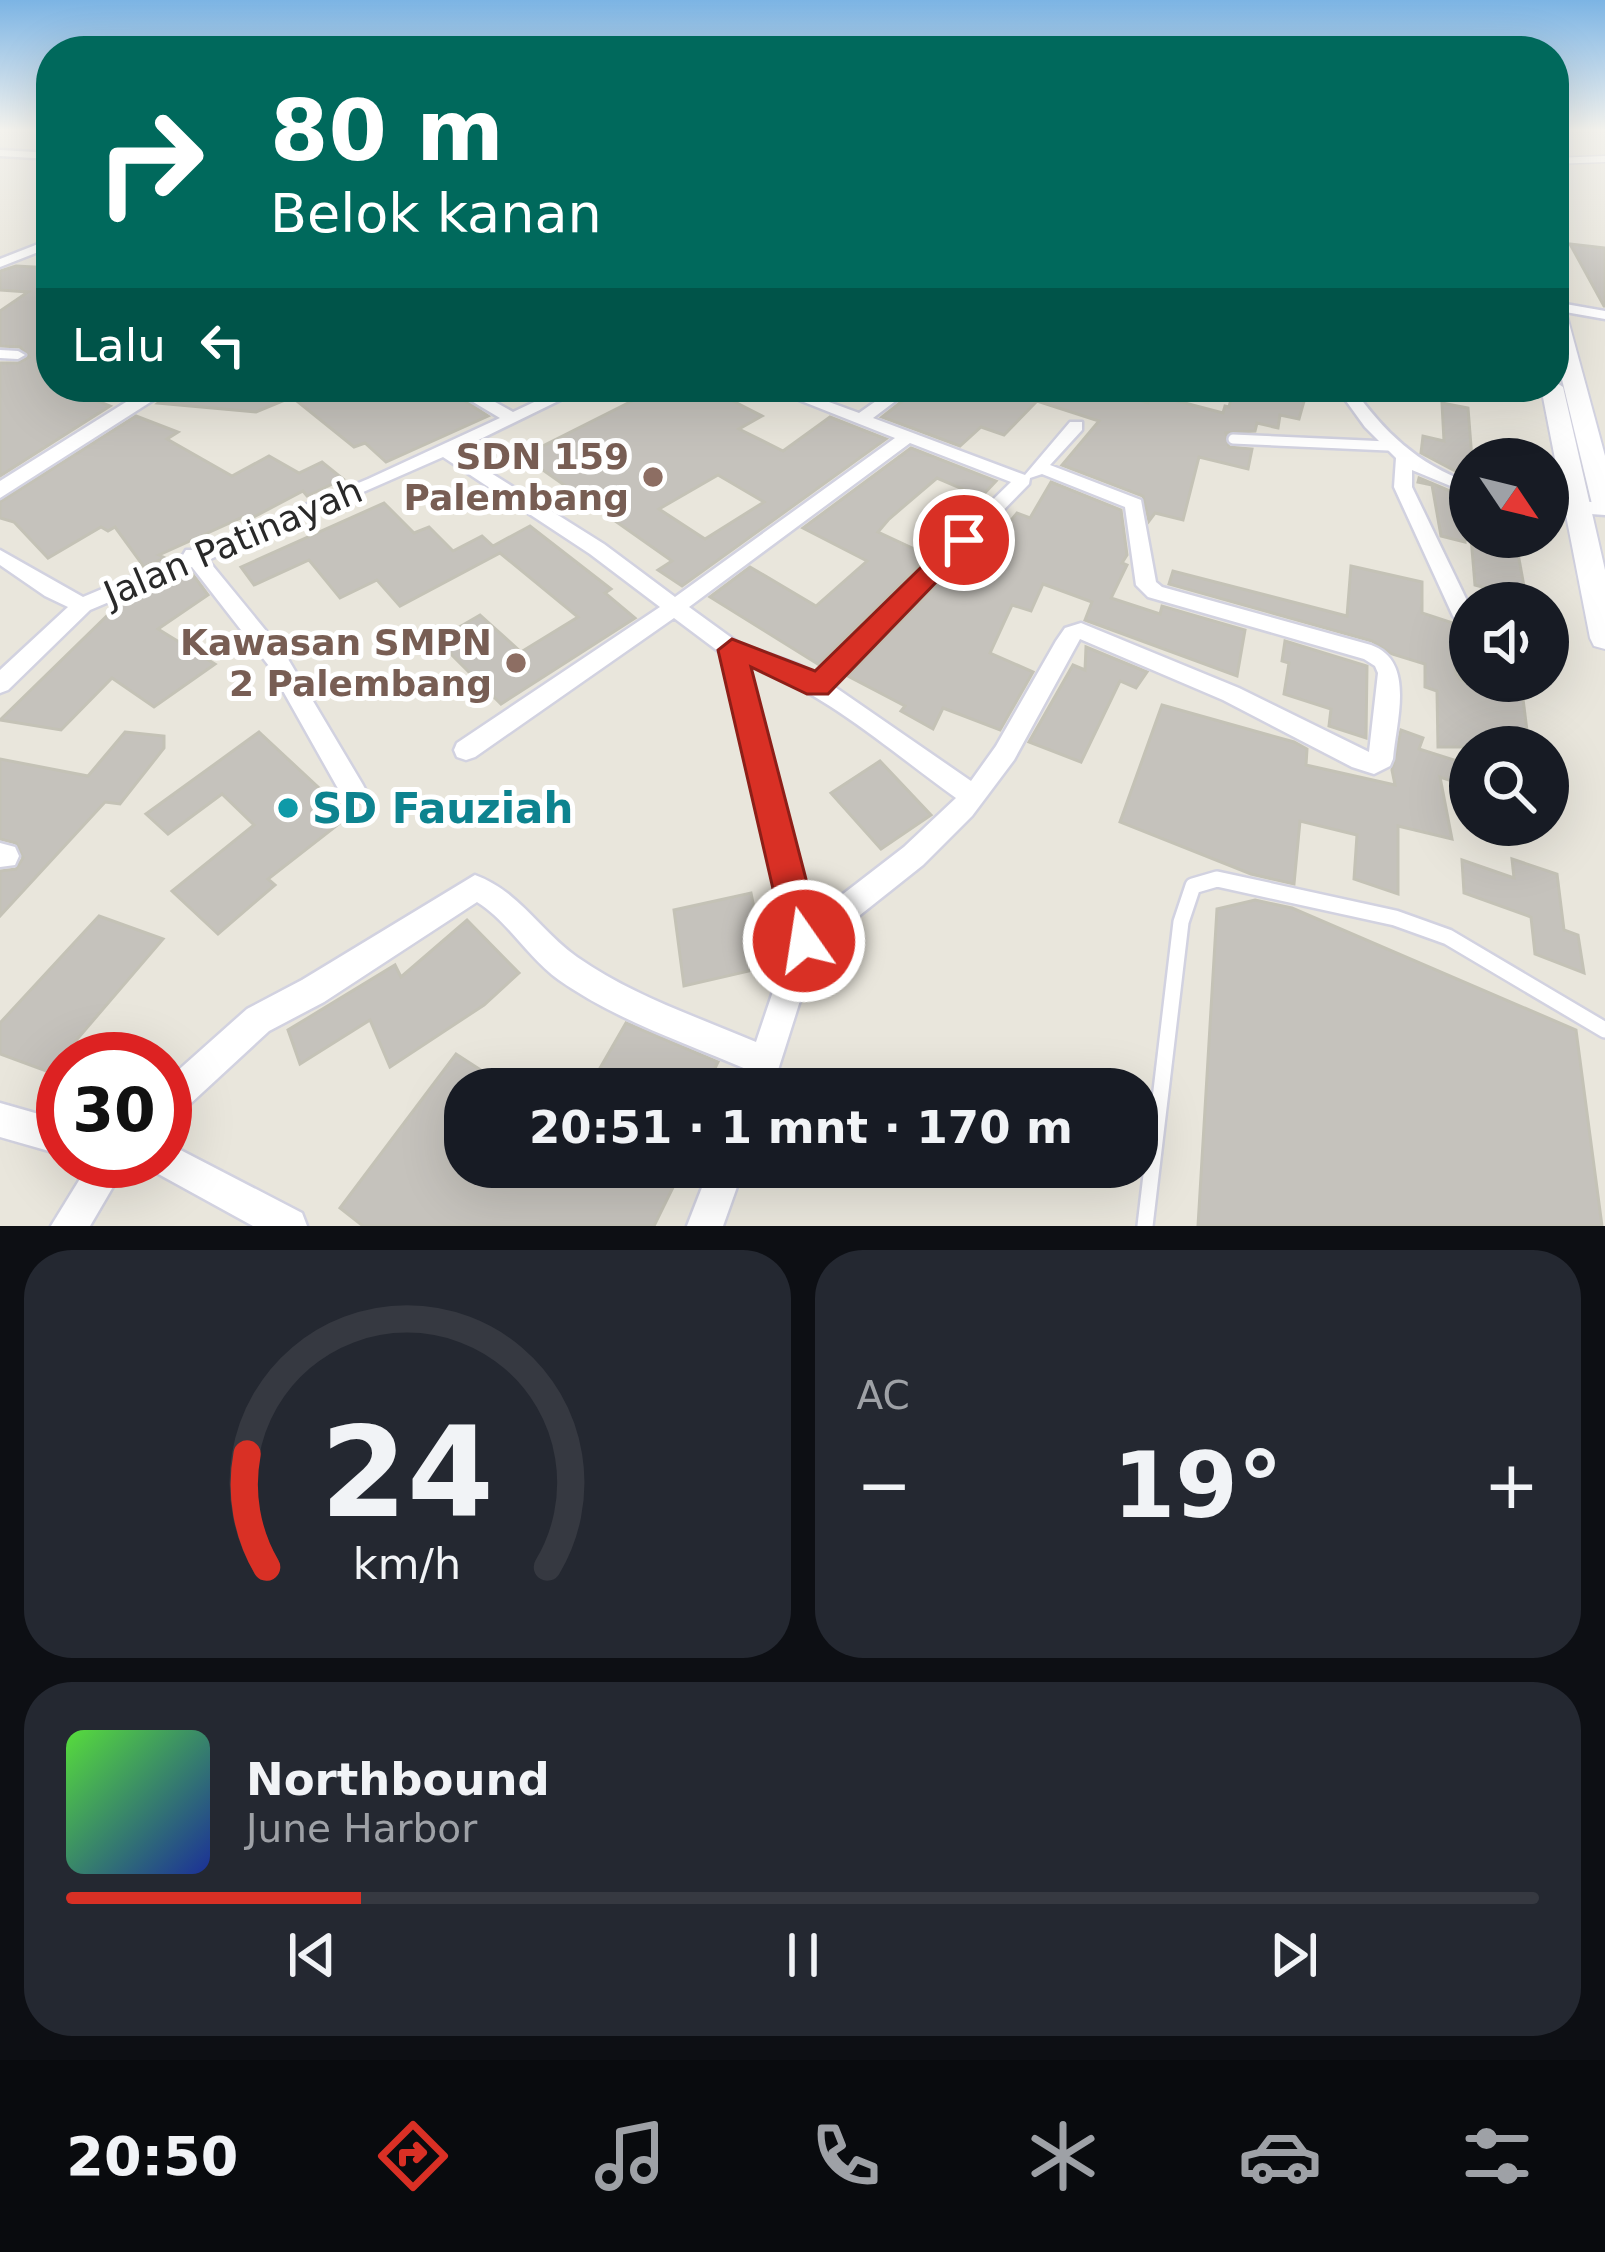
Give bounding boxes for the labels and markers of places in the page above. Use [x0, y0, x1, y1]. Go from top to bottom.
place label: SDN 159 Palembang [404, 436, 629, 518]
marker: SDN 159 Palembang [640, 464, 666, 490]
pin [913, 489, 1015, 591]
place label: Kawasan SMPN 2 Palembang [180, 622, 492, 704]
marker: Kawasan SMPN 2 Palembang [503, 650, 529, 676]
place label: SD Fauziah [312, 784, 573, 833]
marker: SD Fauziah [275, 795, 301, 821]

